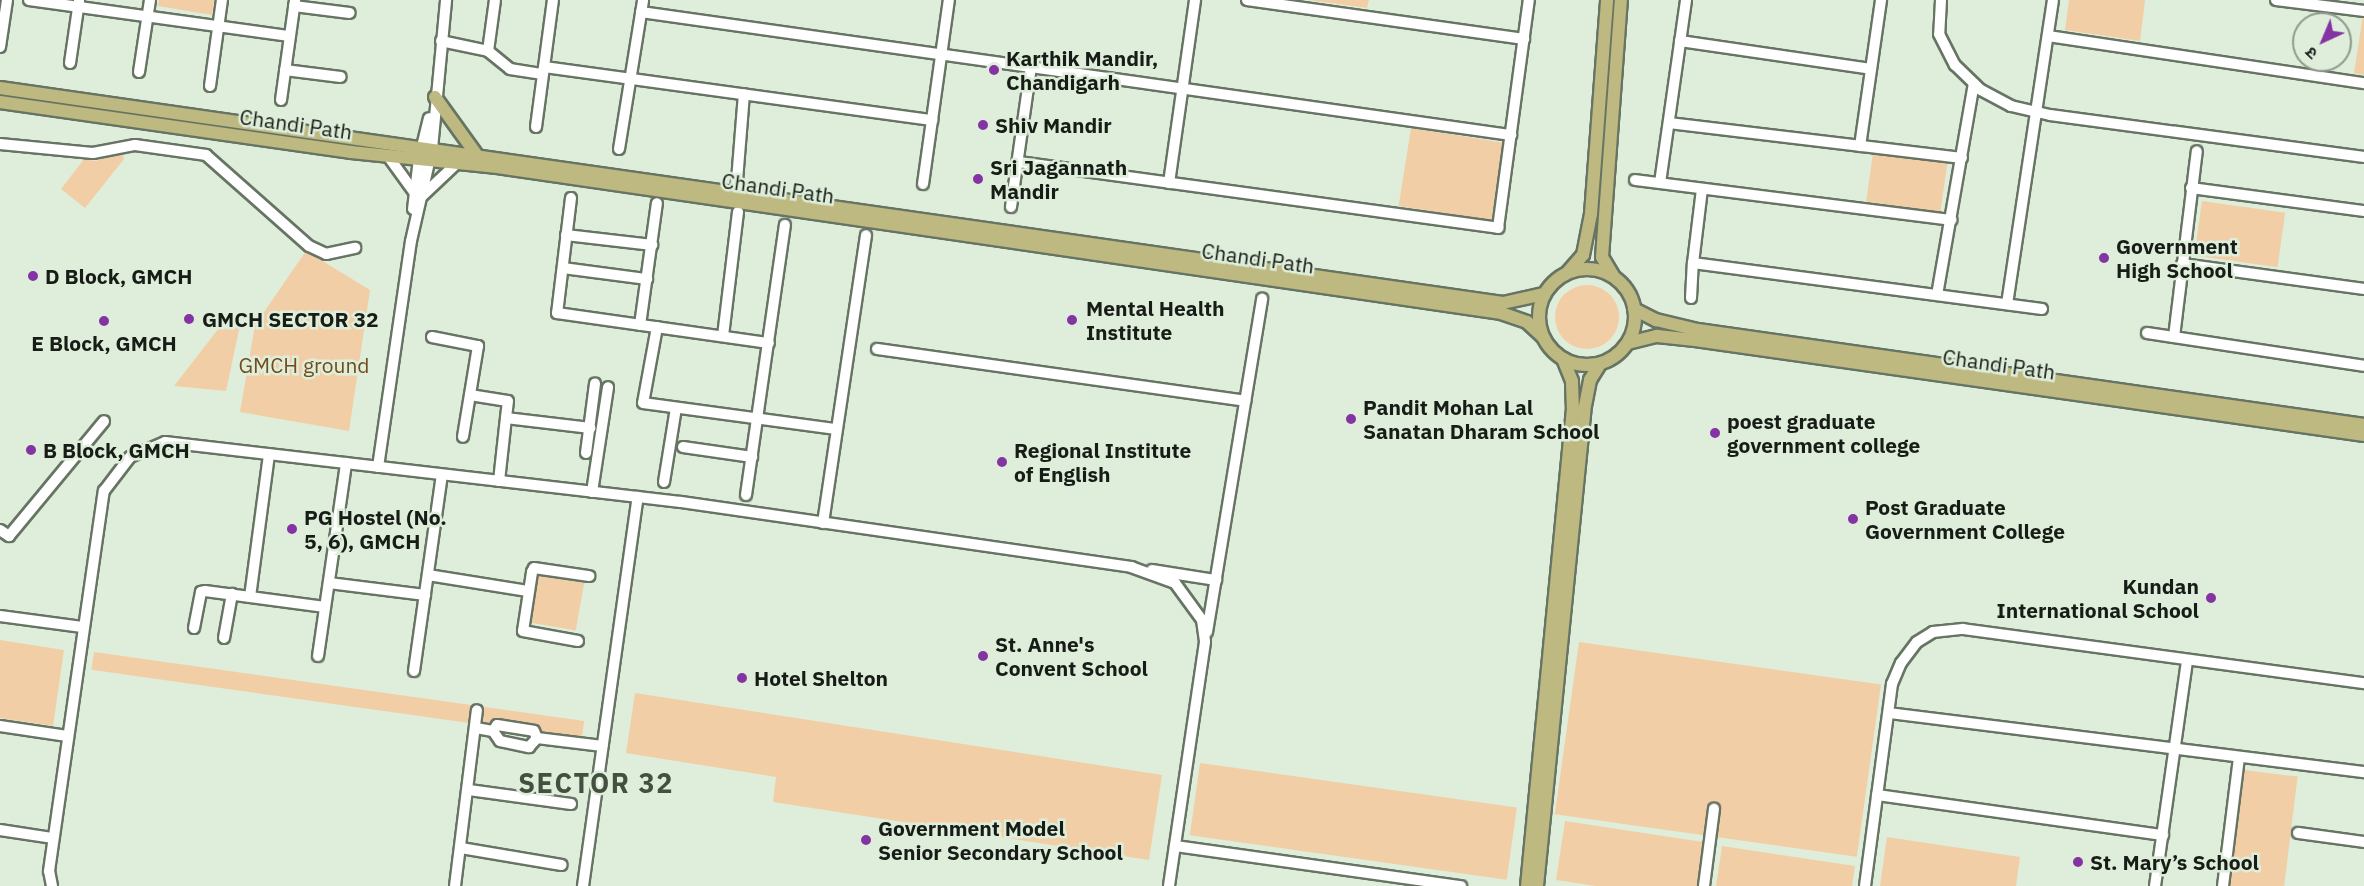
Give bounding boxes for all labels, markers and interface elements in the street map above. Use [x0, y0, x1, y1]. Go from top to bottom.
north arrow [2292, 12, 2352, 72]
text: उ [2301, 43, 2321, 64]
place label: Karthik Mandir, Chandigarh [1006, 45, 1158, 95]
marker: Karthik Mandir, Chandigarh [987, 63, 1001, 77]
street label: Chandi Path [238, 104, 354, 144]
place label: Shiv Mandir [995, 112, 1112, 138]
marker: Shiv Mandir [976, 118, 990, 132]
place label: Sri Jagannath Mandir [990, 154, 1127, 204]
street label: Chandi Path [720, 168, 836, 208]
marker: Sri Jagannath Mandir [971, 172, 985, 186]
place label: Government High School [2116, 233, 2238, 283]
street label: Chandi Path [1200, 238, 1316, 278]
marker: Government High School [2097, 251, 2111, 265]
place label: D Block, GMCH [45, 263, 192, 289]
marker: D Block, GMCH [26, 269, 40, 283]
place label: Mental Health Institute [1086, 295, 1225, 345]
place label: GMCH SECTOR 32 [202, 306, 379, 332]
marker: GMCH SECTOR 32 [180, 310, 198, 328]
marker: Mental Health Institute [1063, 311, 1081, 329]
marker: E Block, GMCH [97, 314, 111, 328]
place label: E Block, GMCH [31, 330, 177, 356]
street label: Chandi Path [1941, 344, 2057, 384]
park label: GMCH ground [239, 352, 369, 378]
place label: Pandit Mohan Lal Sanatan Dharam School [1363, 394, 1599, 444]
place label: poest graduate government college [1727, 408, 1920, 458]
marker: Pandit Mohan Lal Sanatan Dharam School [1344, 412, 1358, 426]
marker: poest graduate government college [1708, 426, 1722, 440]
place label: B Block, GMCH [43, 437, 190, 463]
place label: Regional Institute of English [1014, 437, 1191, 487]
marker: B Block, GMCH [24, 443, 38, 457]
marker: Regional Institute of English [995, 455, 1009, 469]
place label: Post Graduate Government College [1865, 494, 2065, 544]
place label: PG Hostel (No. 5, 6), GMCH [304, 504, 447, 554]
marker: Post Graduate Government College [1846, 512, 1860, 526]
marker: PG Hostel (No. 5, 6), GMCH [285, 522, 299, 536]
place label: Kundan International School [1997, 573, 2199, 623]
marker: Kundan International School [2204, 591, 2218, 605]
place label: St. Anne's Convent School [995, 631, 1148, 681]
marker: St. Anne's Convent School [976, 649, 990, 663]
place label: Hotel Shelton [754, 665, 888, 691]
marker: Hotel Shelton [735, 671, 749, 685]
district label: SECTOR 32 [518, 767, 674, 799]
place label: Government Model Senior Secondary School [878, 815, 1123, 865]
marker: Government Model Senior Secondary School [859, 833, 873, 847]
place label: St. Mary’s School [2090, 849, 2259, 875]
marker: St. Mary’s School [2071, 855, 2085, 869]

